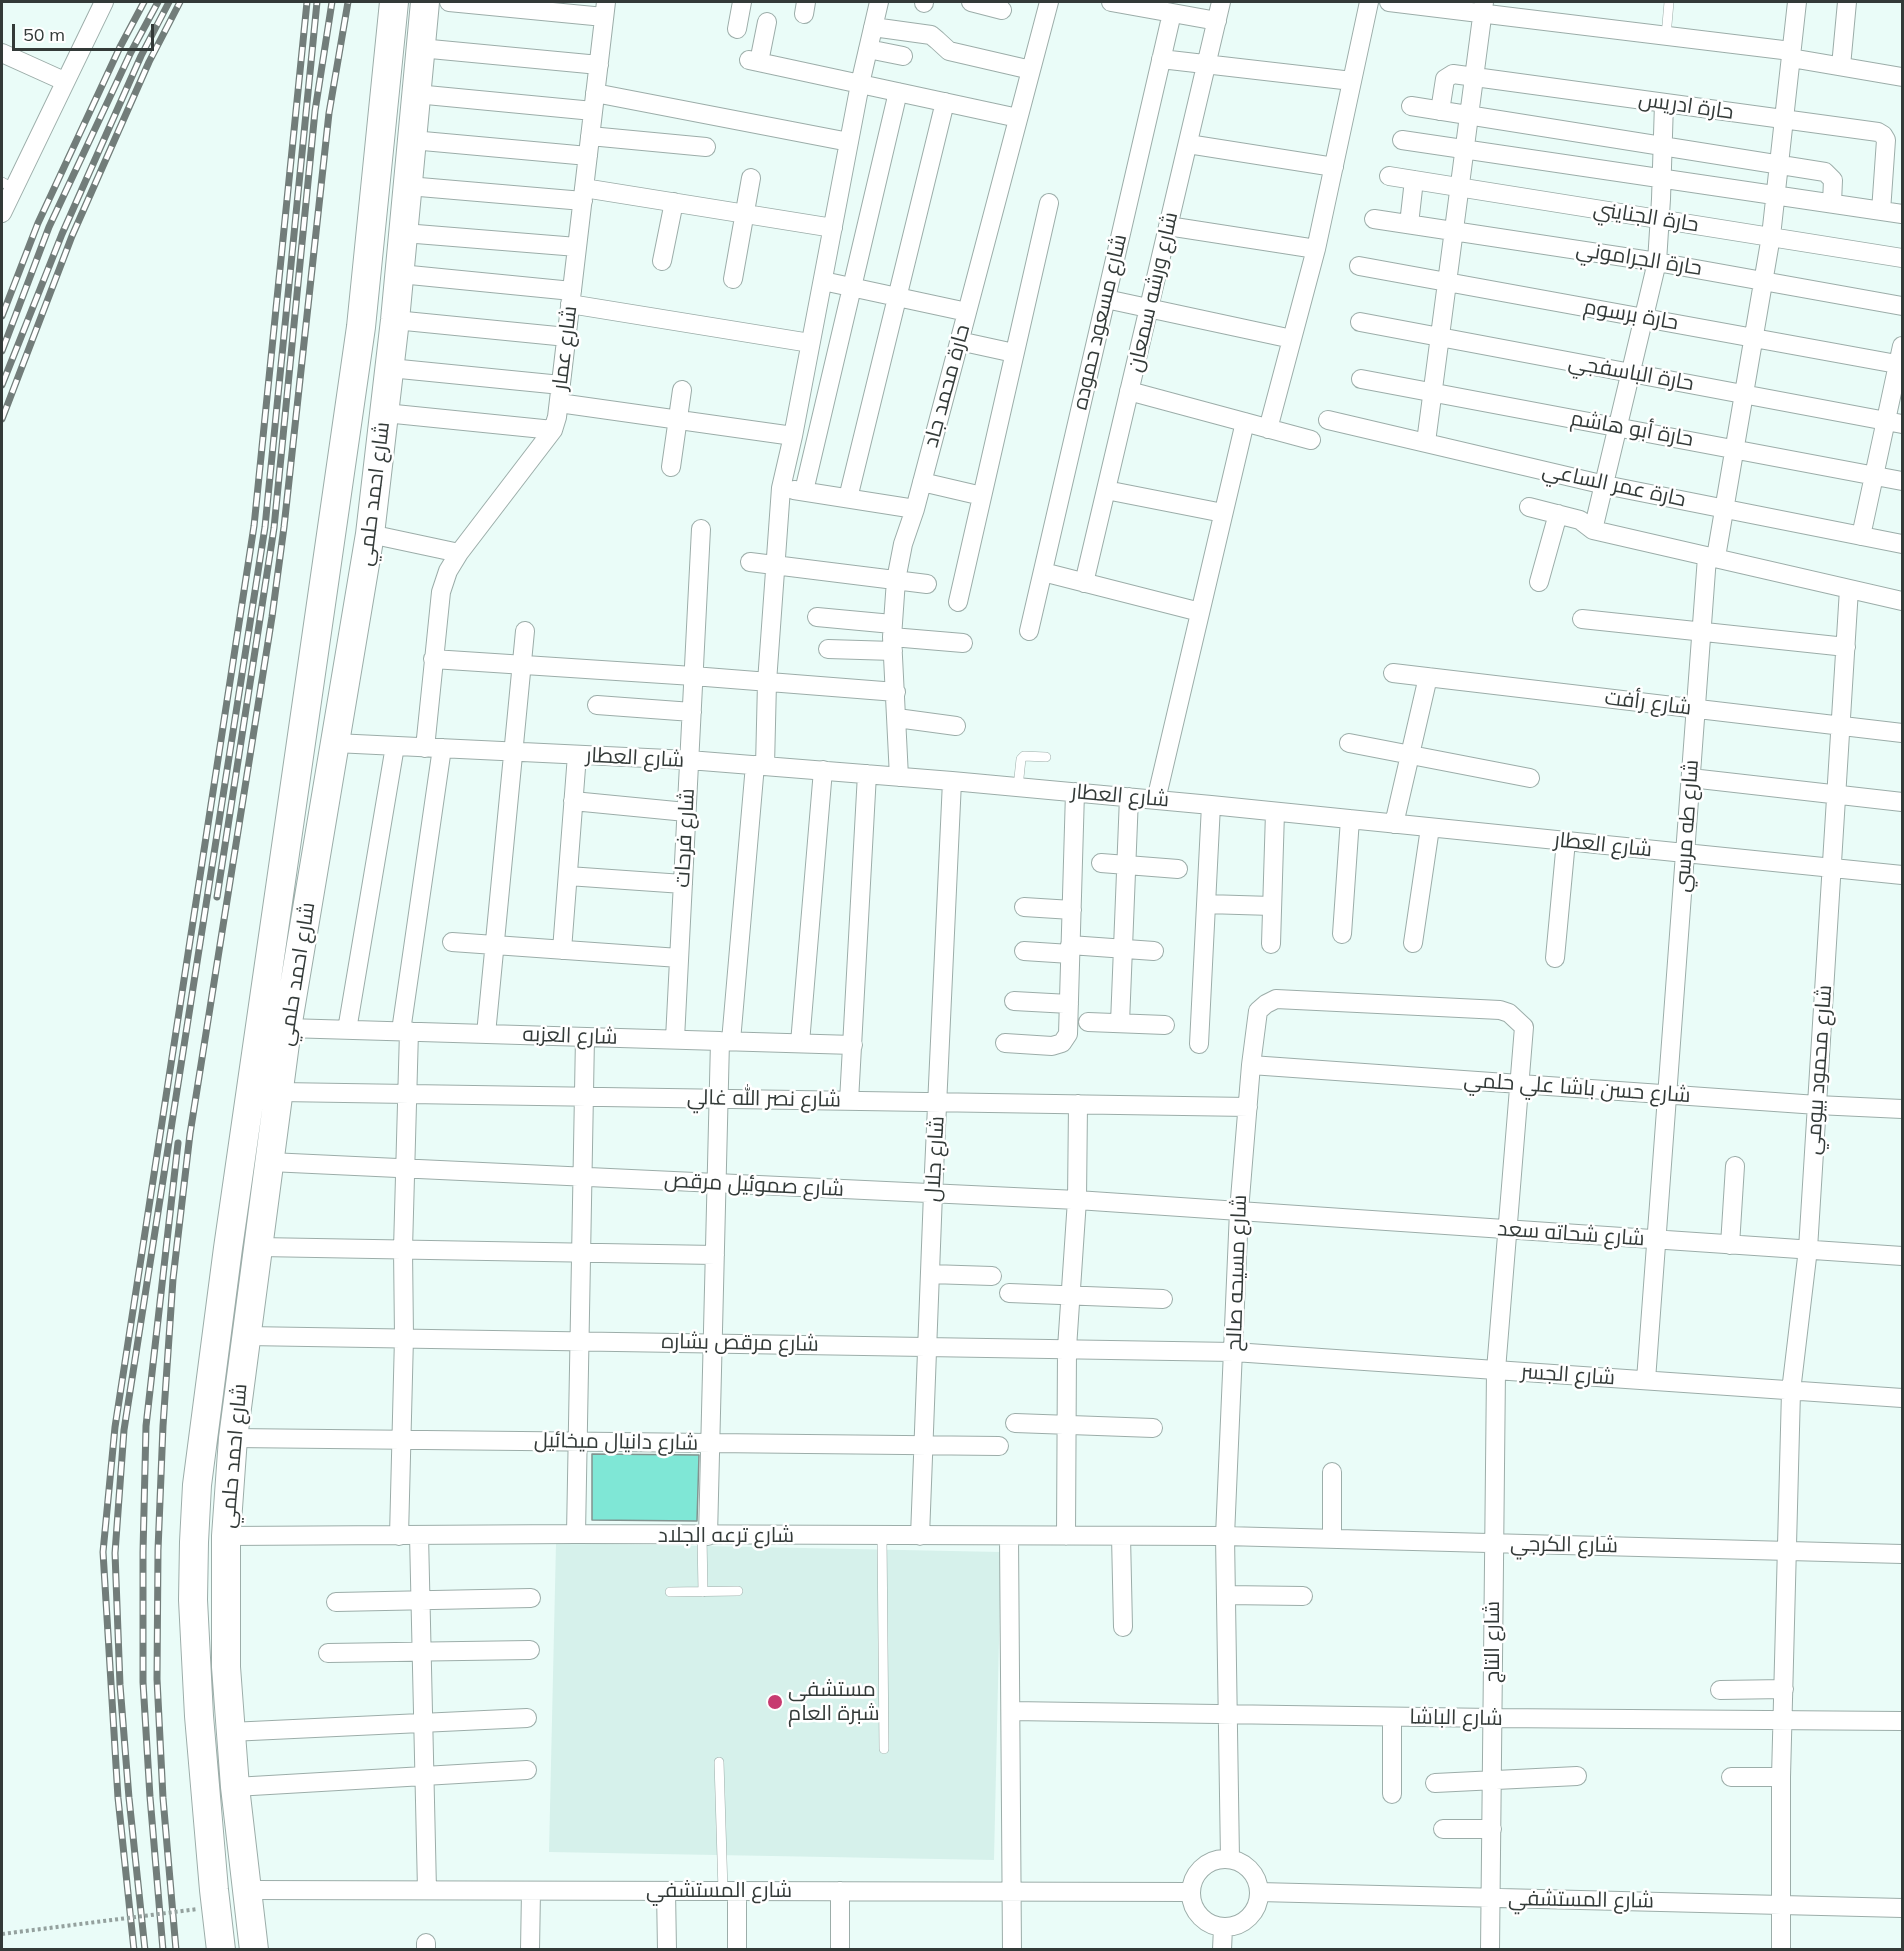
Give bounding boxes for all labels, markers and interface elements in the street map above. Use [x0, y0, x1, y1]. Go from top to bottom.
scale bar [15, 12, 158, 50]
text: 50 m [23, 23, 65, 46]
street label: حارة ادريس [1637, 87, 1735, 125]
street label: حارة الجنايني [1591, 196, 1701, 238]
street label: شارع ورشه سمعان [1122, 210, 1184, 374]
street label: شارع مسعود حموده [1068, 232, 1132, 412]
street label: حارة الجراموني [1574, 237, 1704, 281]
street label: حارة برسوم [1582, 294, 1680, 336]
street label: شارع عمار [547, 305, 583, 391]
street label: حارة محمد جاد [919, 322, 975, 450]
street label: حارة الباسفجي [1566, 350, 1696, 396]
street label: حارة أبو هاشم [1569, 406, 1695, 452]
street label: شارع احمد حلمي [353, 420, 395, 568]
street label: حارة عمر الساعي [1540, 457, 1688, 513]
street label: شارع رأفت [1603, 685, 1693, 721]
street label: شارع العطار [585, 743, 685, 773]
street label: شارع طه مرسي [1670, 759, 1704, 893]
street label: شارع العطار [1070, 779, 1170, 813]
street label: شارع فرحات [670, 788, 700, 888]
street label: شارع العطار [1553, 827, 1653, 863]
street label: شارع احمد حلمي [273, 900, 321, 1048]
street label: شارع محمود بيومي [1800, 984, 1838, 1156]
street label: شارع العزبه [522, 1022, 618, 1050]
street label: شارع حسن باشا علي حلمي [1463, 1068, 1691, 1108]
street label: شارع نصر الله غالي [687, 1085, 841, 1113]
street label: شارع جلال [920, 1115, 950, 1203]
street label: شارع صموئيل مرقص [664, 1168, 844, 1202]
street label: شارع مسيحه صالح [1222, 1194, 1252, 1352]
street label: شارع شحاته سعد [1497, 1216, 1645, 1252]
street label: شارع مرقص بشاره [661, 1329, 819, 1357]
street label: شارع الجسر [1520, 1359, 1616, 1391]
street label: شارع احمد حلمي [215, 1383, 253, 1529]
street label: شارع دانيال ميخائيل [534, 1428, 698, 1456]
street label: شارع ترعه الجلاد [658, 1523, 794, 1549]
street label: شارع الكرجي [1510, 1531, 1618, 1559]
street label: شارع التاج [1480, 1601, 1506, 1683]
place label: مستشفى شبرة العام [788, 1677, 880, 1727]
marker: مستشفى شبرة العام [766, 1693, 784, 1711]
street label: شارع الباشا [1409, 1705, 1503, 1731]
street label: شارع المستشفي [646, 1878, 792, 1904]
street label: شارع المستشفي [1508, 1886, 1654, 1914]

